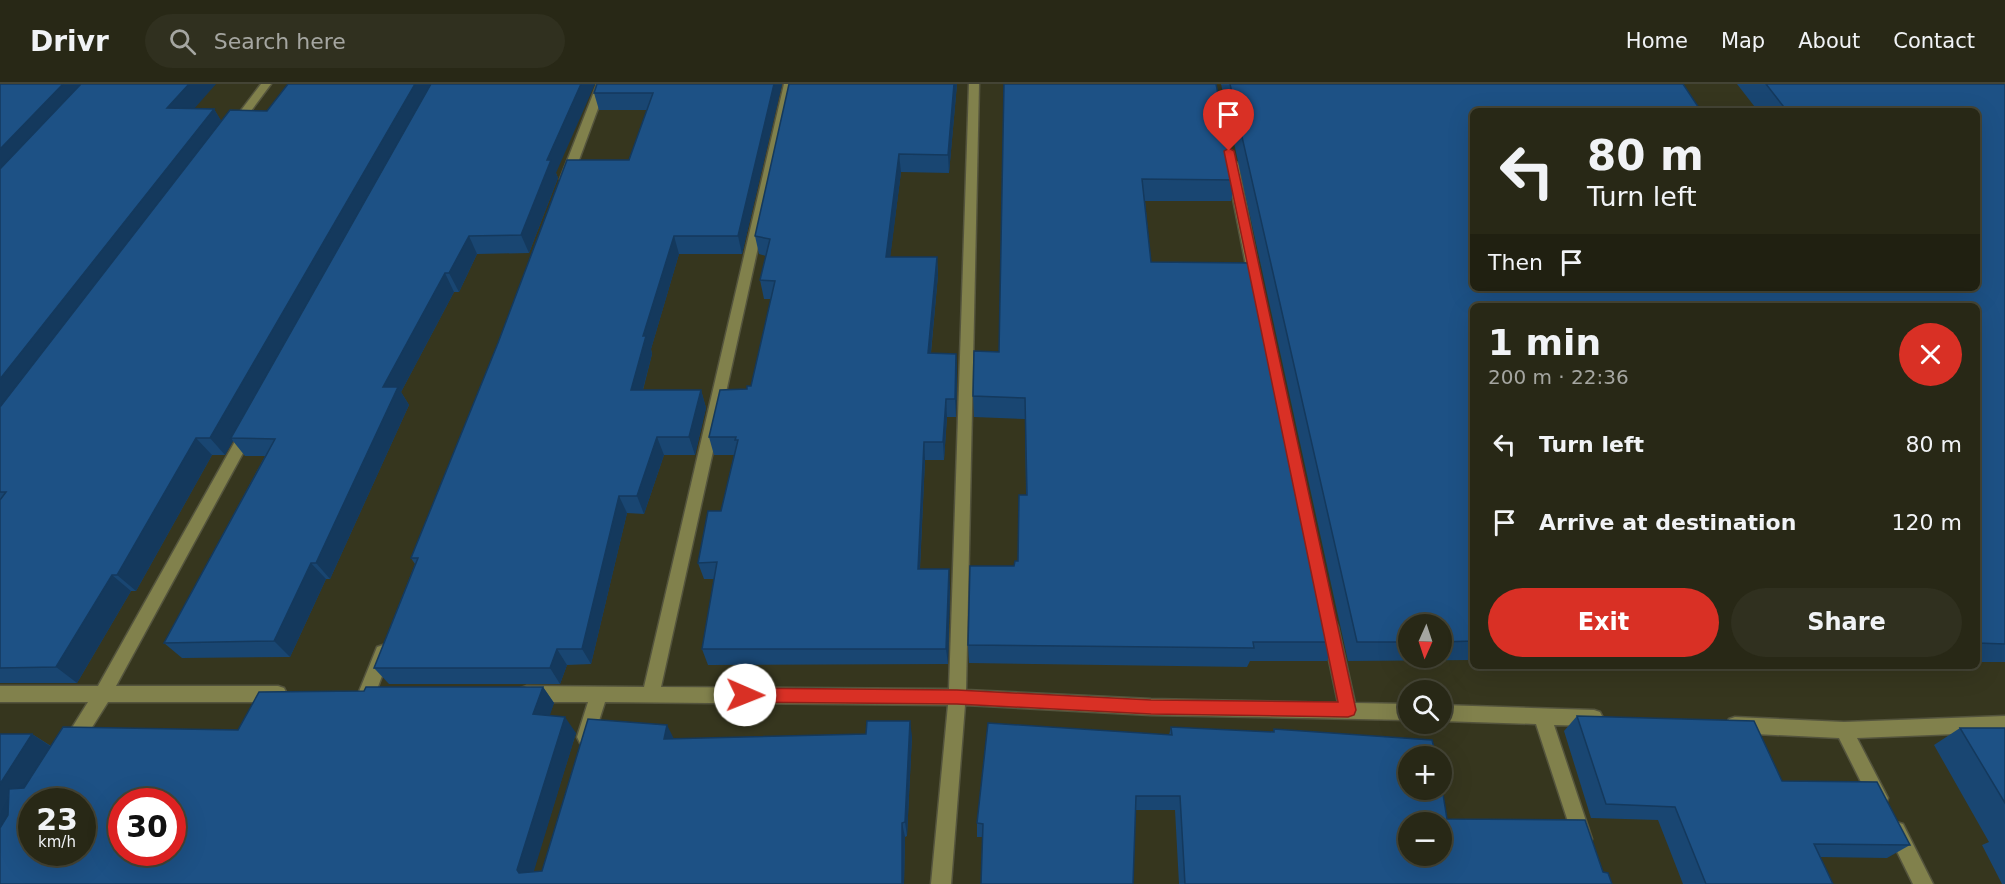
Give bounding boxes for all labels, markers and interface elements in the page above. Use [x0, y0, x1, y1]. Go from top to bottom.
search box [145, 14, 565, 68]
text: Drivr [30, 25, 109, 58]
icon: search [166, 25, 199, 58]
text: Search here [214, 29, 346, 54]
text: Home [1626, 29, 1688, 53]
text: Map [1721, 29, 1765, 53]
text: About [1798, 29, 1860, 53]
text: Contact [1893, 29, 1975, 53]
pin [1203, 89, 1254, 151]
icon: arrive [1212, 98, 1245, 131]
text: 80 m [1587, 131, 1704, 180]
icon: left [1488, 132, 1566, 210]
text: Turn left [1587, 181, 1697, 212]
icon: arrive [1555, 246, 1588, 279]
text: Then [1488, 250, 1543, 275]
text: 1 min [1488, 322, 1601, 363]
button: close [1899, 323, 1962, 386]
text: 200 m · 22:36 [1488, 365, 1629, 389]
icon: left [1488, 428, 1521, 461]
text: Turn left [1539, 432, 1644, 457]
text: 80 m [1906, 432, 1962, 457]
icon: arrive [1488, 506, 1521, 539]
text: Arrive at destination [1539, 510, 1796, 535]
text: 120 m [1892, 510, 1962, 535]
button: Exit [1488, 588, 1719, 657]
button: Share [1731, 588, 1962, 657]
north arrow [1398, 614, 1452, 668]
map controls [1398, 614, 1452, 866]
position arrow [713, 663, 777, 727]
button: search [1398, 680, 1452, 734]
button: + [1398, 746, 1452, 800]
speed limit sign: 30 [108, 788, 186, 866]
text: 23 [36, 802, 78, 837]
button: − [1398, 812, 1452, 866]
text: km/h [38, 833, 76, 851]

